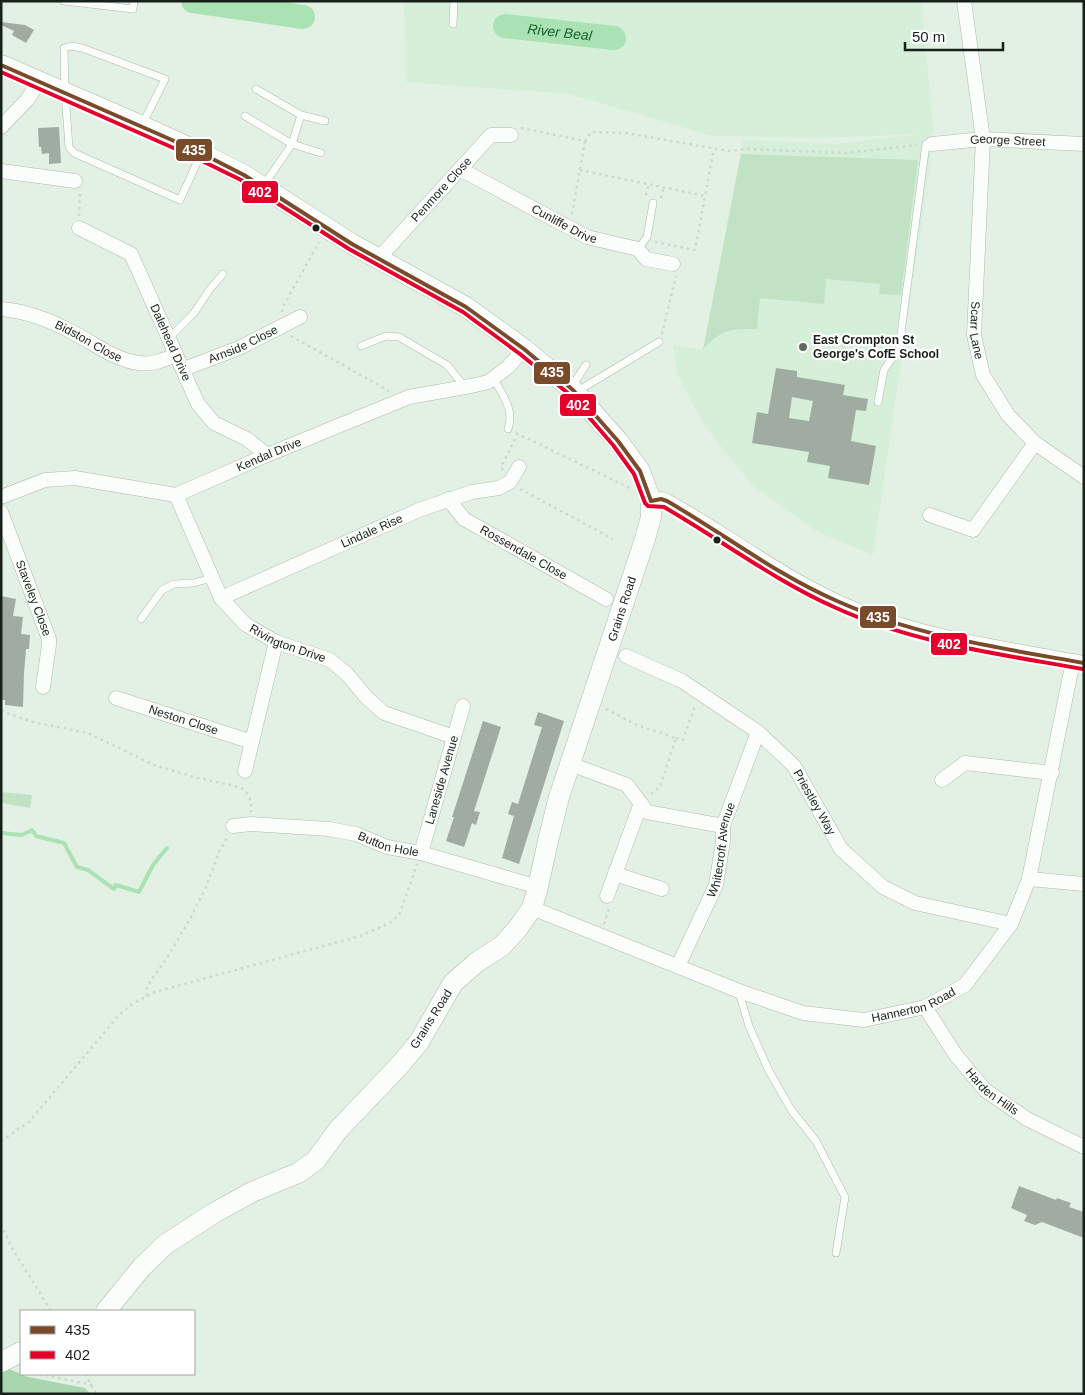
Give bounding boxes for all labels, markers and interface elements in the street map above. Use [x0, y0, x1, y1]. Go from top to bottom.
scale bar [905, 20, 1002, 52]
water label: River Beal [527, 21, 594, 44]
text: 50 m [912, 28, 945, 45]
street label: George Street [969, 132, 1046, 149]
line badge: 435 [175, 138, 213, 162]
text: 435 [182, 142, 206, 158]
street label: Penmore Close [408, 154, 475, 225]
line badge: 402 [241, 180, 279, 204]
text: 402 [248, 184, 272, 200]
street label: Cunliffe Drive [529, 202, 599, 246]
unlabelled marker [311, 223, 321, 233]
street label: Scarr Lane [967, 301, 986, 361]
street label: Dalehead Drive [147, 302, 194, 383]
street label: Bidston Close [53, 318, 124, 365]
street label: Arnside Close [206, 322, 280, 366]
place label: East Crompton St George's CofE School [813, 333, 939, 361]
marker: East Crompton St George's CofE School [797, 341, 809, 353]
line badge: 435 [533, 361, 571, 385]
text: 435 [540, 364, 564, 380]
line badge: 402 [559, 393, 597, 417]
text: 402 [566, 397, 590, 413]
street label: Kendal Drive [234, 435, 304, 474]
street label: Lindale Rise [339, 511, 405, 551]
street label: Rossendale Close [478, 523, 570, 583]
unlabelled marker [712, 535, 722, 545]
street label: Staveley Close [13, 558, 54, 638]
street label: Grains Road [605, 575, 639, 643]
line badge: 435 [859, 605, 897, 629]
text: 435 [866, 609, 890, 625]
street label: Rivington Drive [247, 621, 328, 665]
line badge: 402 [930, 632, 968, 656]
text: 402 [937, 636, 961, 652]
street label: Neston Close [147, 702, 220, 738]
street label: Laneside Avenue [423, 733, 461, 826]
street label: Priestley Way [790, 767, 839, 837]
street label: Whitecroft Avenue [704, 800, 738, 900]
street label: Button Hole [356, 829, 420, 860]
street label: Hannerton Road [870, 985, 958, 1025]
street label: Grains Road [407, 987, 455, 1051]
street label: Harden Hills [963, 1065, 1021, 1118]
legend [20, 1310, 195, 1375]
text: 435 [65, 1321, 90, 1338]
text: 402 [65, 1346, 90, 1363]

